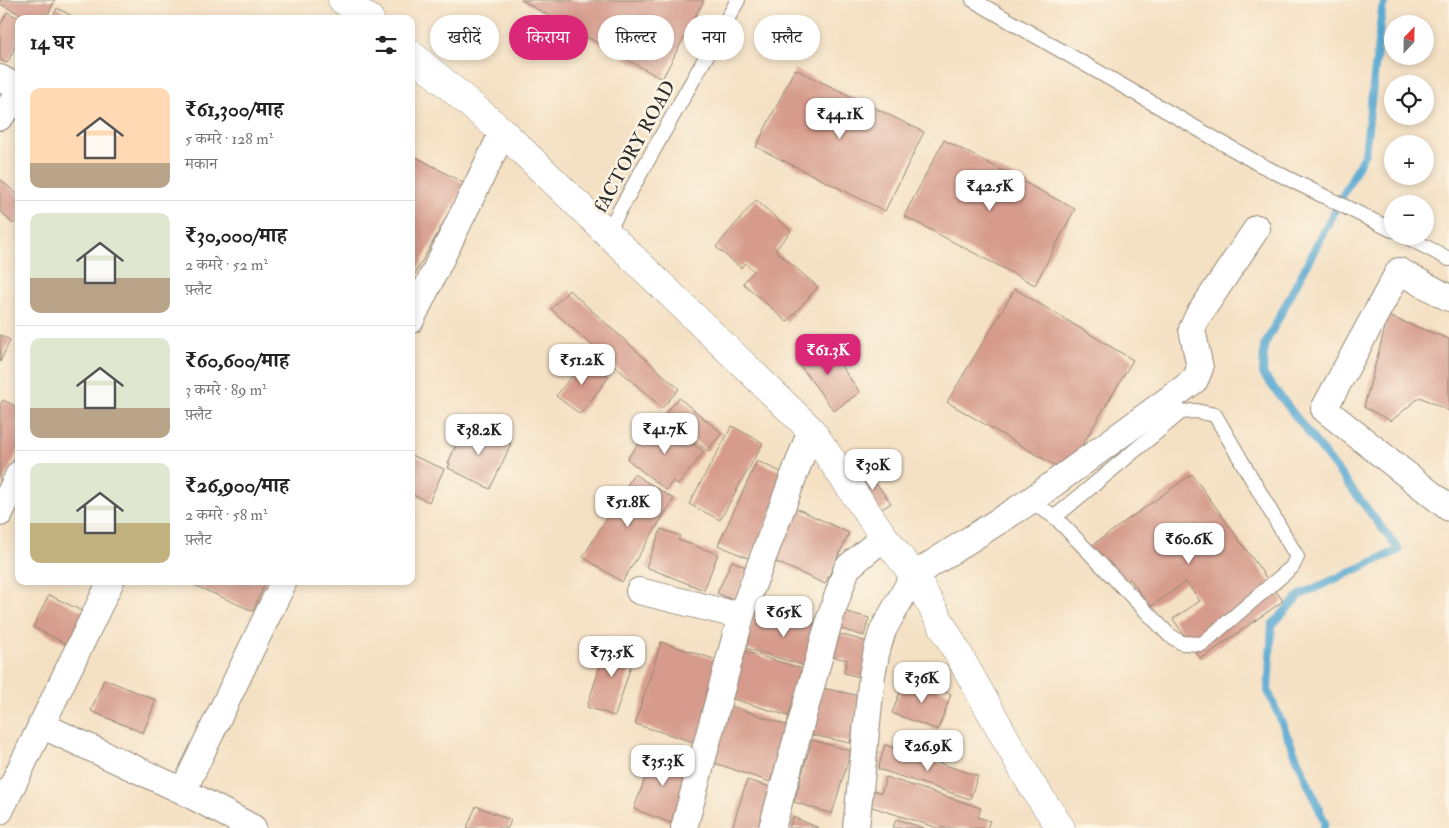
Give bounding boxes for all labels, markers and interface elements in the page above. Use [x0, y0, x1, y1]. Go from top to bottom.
chip: खरीदें [430, 15, 499, 60]
chip: किराया [509, 15, 588, 60]
chip: फ़िल्टर [598, 15, 674, 60]
chip: नया [684, 15, 744, 60]
chip: फ़्लैट [754, 15, 820, 60]
north arrow [1384, 15, 1434, 65]
map controls [1384, 15, 1434, 245]
text: 14 घर [30, 29, 74, 56]
icon: filters [372, 31, 400, 59]
button: locate [1384, 75, 1434, 125]
street label: fACTORY ROAD [589, 76, 681, 217]
text: ₹61,300/माह [185, 96, 283, 123]
pin: ₹44.1K [799, 98, 881, 140]
text: ₹44.1K [817, 104, 863, 124]
icon: home [70, 108, 130, 168]
text: 5 कमरे · 128 m² [185, 129, 273, 149]
button: + [1384, 135, 1434, 185]
text: मकान [185, 154, 217, 174]
pin: ₹42.5K [949, 170, 1031, 212]
text: ₹42.5K [967, 176, 1013, 196]
button: − [1384, 195, 1434, 245]
text: ₹30,000/माह [185, 222, 287, 249]
icon: home [70, 233, 130, 293]
text: 2 कमरे · 52 m² [185, 255, 268, 275]
text: फ़्लैट [185, 280, 212, 300]
pin: ₹61.3K [787, 334, 869, 376]
text: ₹61.3K [806, 340, 850, 360]
pin: ₹51.2K [541, 344, 623, 386]
text: ₹60,600/माह [185, 347, 289, 374]
text: ₹51.2K [560, 350, 604, 370]
icon: home [70, 358, 130, 418]
text: 3 कमरे · 89 m² [185, 380, 267, 400]
text: फ़्लैट [185, 405, 212, 425]
pin: ₹41.7K [624, 412, 706, 455]
pin: ₹38.2K [438, 414, 520, 456]
text: ₹41.7K [643, 419, 687, 439]
text: ₹38.2K [456, 420, 502, 440]
pin: ₹30K [843, 448, 903, 491]
text: ₹30K [856, 455, 890, 475]
text: ₹26,900/माह [185, 472, 289, 499]
icon: home [70, 483, 130, 543]
pin: ₹51.8K [587, 486, 669, 528]
text: ₹51.8K [606, 492, 650, 512]
text: 2 कमरे · 58 m² [185, 505, 267, 525]
pin: ₹60.6K [1148, 522, 1230, 565]
text: ₹60.6K [1165, 529, 1213, 549]
text: फ़्लैट [185, 530, 212, 550]
pin: ₹65K [754, 596, 814, 638]
text: ₹65K [766, 602, 802, 622]
pin: ₹73.5K [571, 636, 653, 678]
text: ₹73.5K [590, 642, 634, 662]
pin: ₹36K [892, 662, 952, 704]
text: ₹36K [905, 668, 939, 688]
pin: ₹26.9K [887, 730, 969, 772]
text: ₹26.9K [904, 736, 952, 756]
pin: ₹35.3K [622, 744, 704, 787]
text: ₹35.3K [642, 751, 684, 771]

